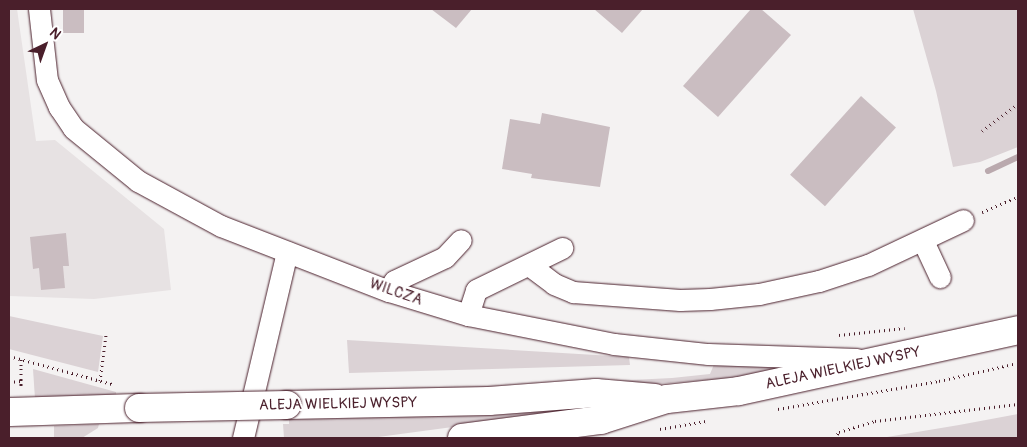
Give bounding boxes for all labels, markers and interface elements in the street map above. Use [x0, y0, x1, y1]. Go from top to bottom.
north arrow [20, 20, 70, 70]
text: N [46, 24, 65, 43]
street label: WILCZA [367, 275, 425, 309]
street label: ALEJA WIELKIEJ WYSPY [764, 343, 922, 393]
street label: ALEJA WIELKIEJ WYSPY [259, 394, 417, 414]

